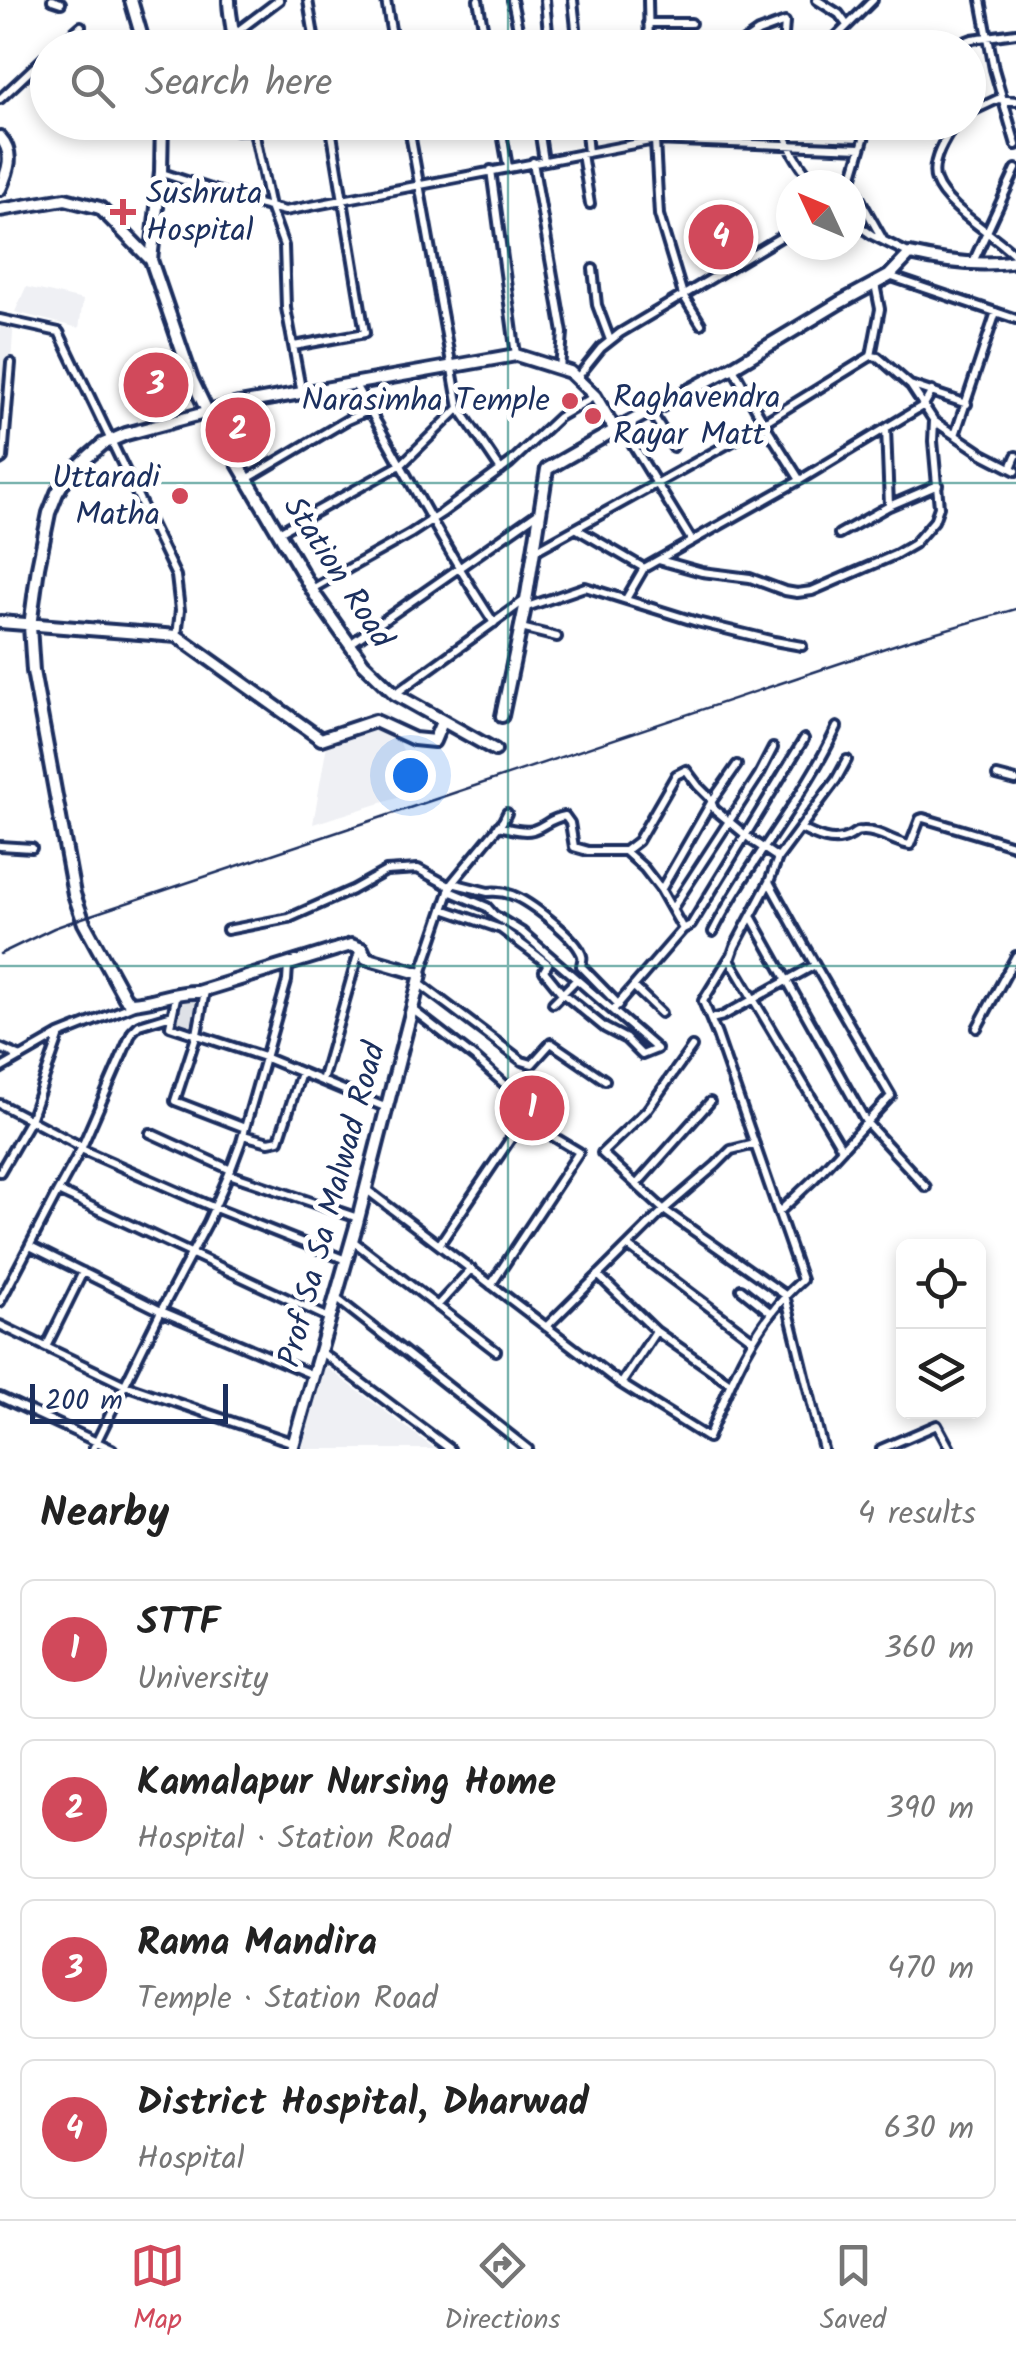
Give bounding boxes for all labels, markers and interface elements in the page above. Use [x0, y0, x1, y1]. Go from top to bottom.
search box [30, 30, 986, 140]
text: Search here [145, 55, 332, 115]
icon: search [65, 58, 120, 113]
place label: Sushruta Hospital [146, 169, 263, 257]
north arrow [776, 170, 866, 260]
marker: Sushruta Hospital [110, 199, 136, 225]
pin: 4 [688, 200, 754, 274]
pin: 3 [124, 348, 188, 422]
place label: Raghavendra Rayar Matt [613, 373, 781, 461]
place label: Narasimha Temple [301, 376, 550, 427]
marker: Narasimha Temple [559, 390, 581, 412]
pin: 2 [206, 392, 270, 468]
marker: Raghavendra Rayar Matt [582, 405, 604, 427]
place label: Uttaradi Matha [52, 453, 161, 541]
marker: Uttaradi Matha [169, 485, 191, 507]
street label: Station Road [269, 487, 406, 660]
your location [385, 750, 436, 801]
street label: Prof Sa Sa Malwad Road [265, 1036, 401, 1373]
pin: 1 [500, 1070, 564, 1146]
map controls [896, 1239, 986, 1419]
button: locate [896, 1239, 986, 1329]
button: layers [896, 1329, 986, 1419]
scale bar [30, 1379, 228, 1424]
text: 200 m [45, 1379, 123, 1424]
text: Nearby [40, 1481, 169, 1548]
text: 4 results [858, 1489, 976, 1540]
text: STTF [137, 1594, 220, 1654]
text: 1 [70, 1624, 79, 1675]
text: 360 m [884, 1624, 974, 1675]
text: University [137, 1654, 268, 1705]
text: Kamalapur Nursing Home [137, 1754, 556, 1814]
text: 2 [65, 1784, 84, 1835]
text: 390 m [886, 1784, 974, 1835]
text: Hospital · Station Road [137, 1814, 451, 1865]
text: Rama Mandira [137, 1914, 377, 1974]
text: 3 [66, 1944, 83, 1995]
text: 470 m [887, 1944, 974, 1995]
text: Temple · Station Road [137, 1974, 438, 2025]
text: District Hospital, Dharwad [137, 2074, 589, 2134]
text: 4 [66, 2104, 83, 2155]
text: 630 m [884, 2104, 974, 2155]
text: Hospital [137, 2134, 245, 2185]
tab: Map [130, 2238, 185, 2343]
tab: Directions [444, 2238, 560, 2343]
tab: Saved [820, 2238, 886, 2343]

